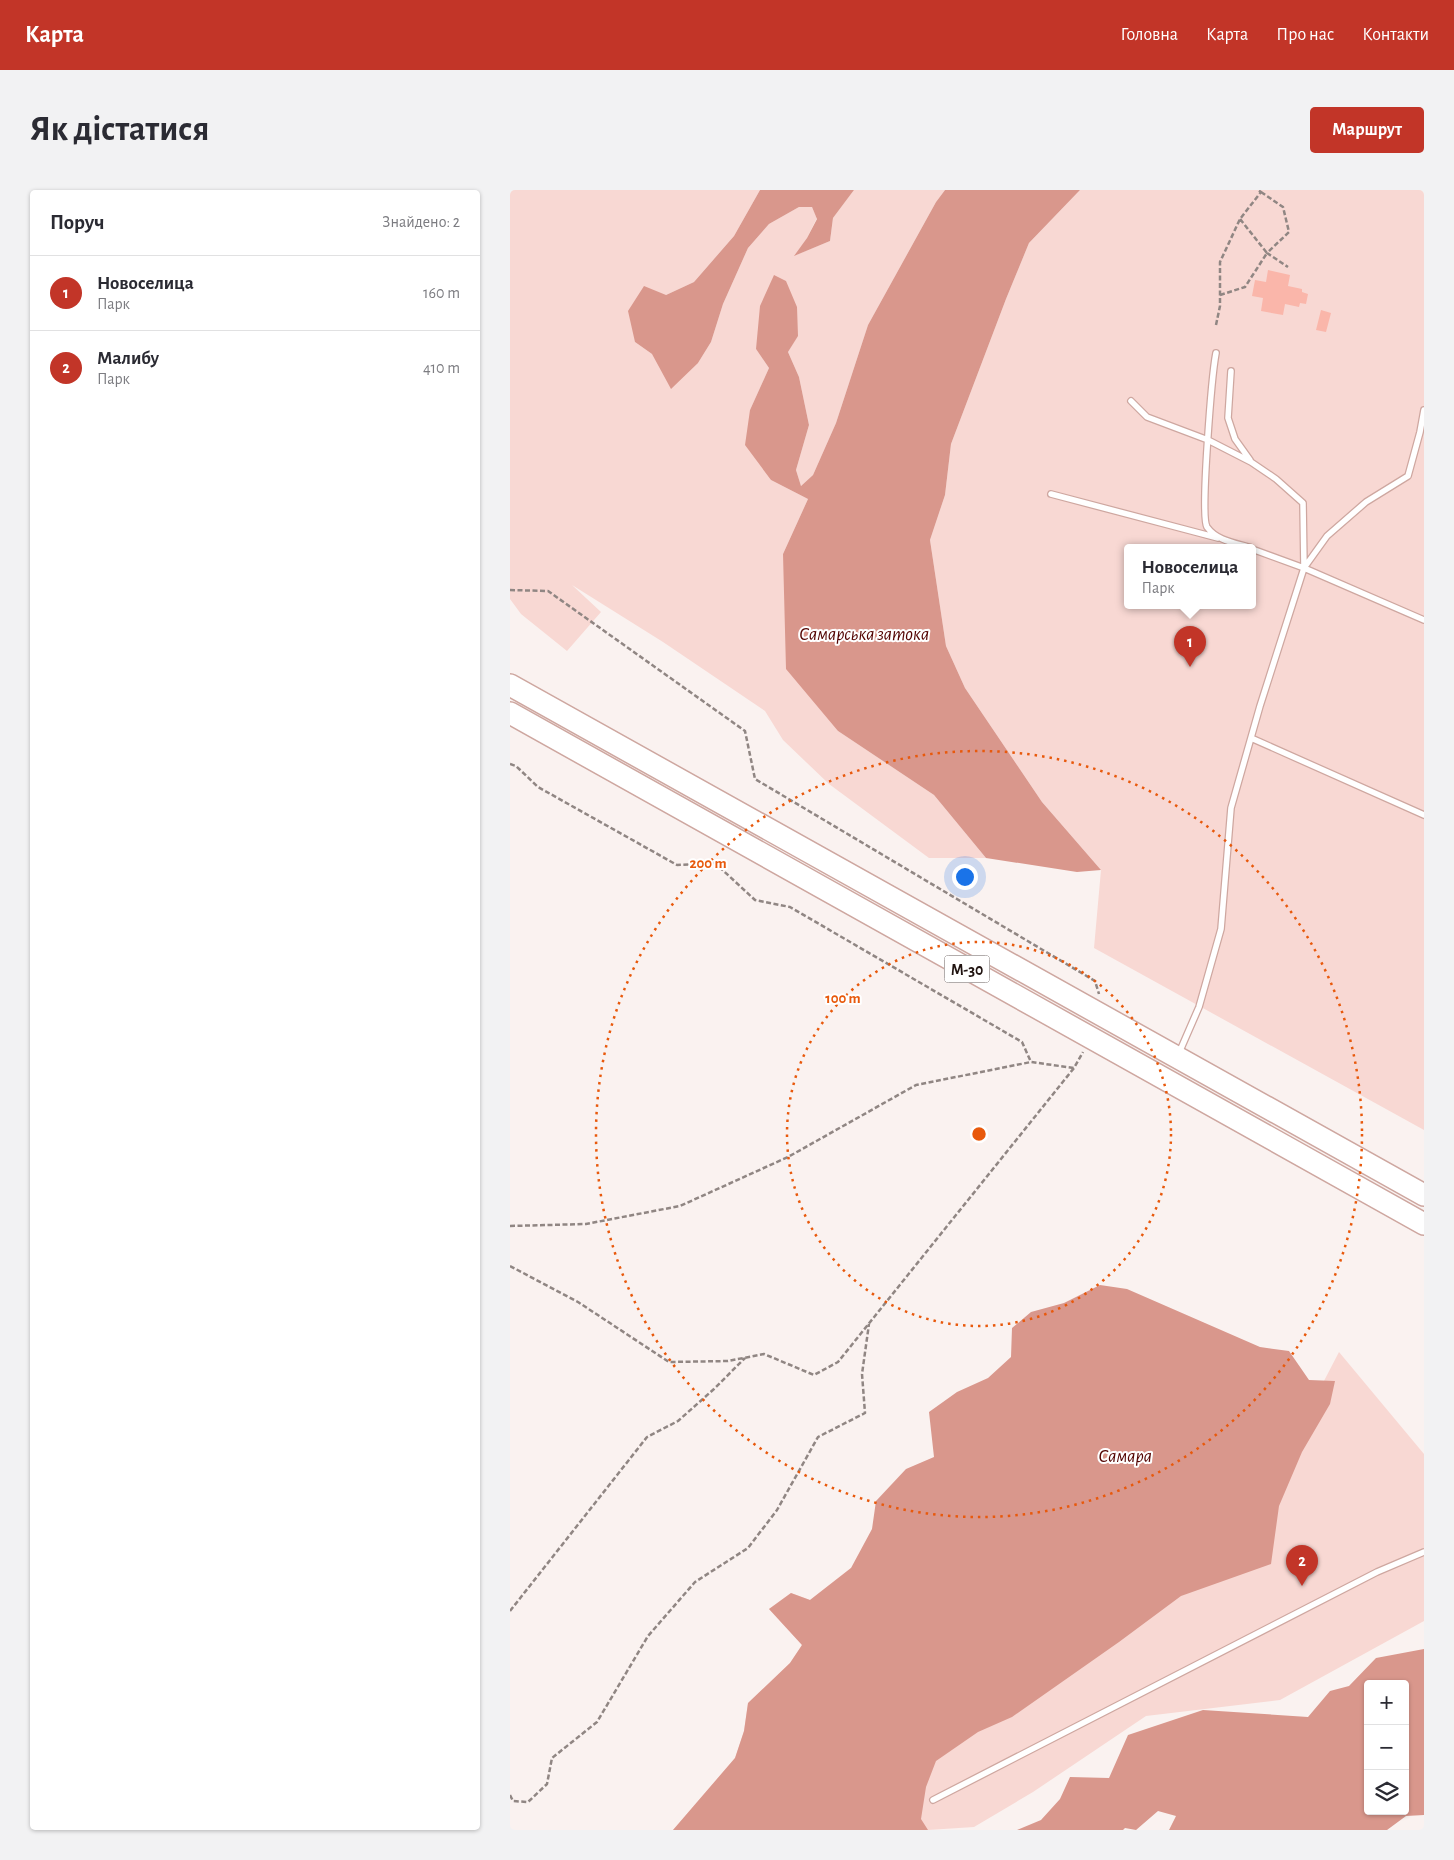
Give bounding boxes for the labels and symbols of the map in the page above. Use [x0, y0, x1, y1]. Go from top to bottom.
water label: Самарська затока [799, 625, 929, 644]
pin: 1 [1174, 626, 1206, 667]
text: 200 m [689, 856, 727, 871]
your location [952, 864, 978, 890]
road number: М-30 [944, 956, 990, 982]
text: 100 m [825, 991, 861, 1006]
centre of rings [970, 1125, 988, 1143]
water label: Самара [1098, 1447, 1152, 1466]
pin: 2 [1286, 1545, 1318, 1586]

